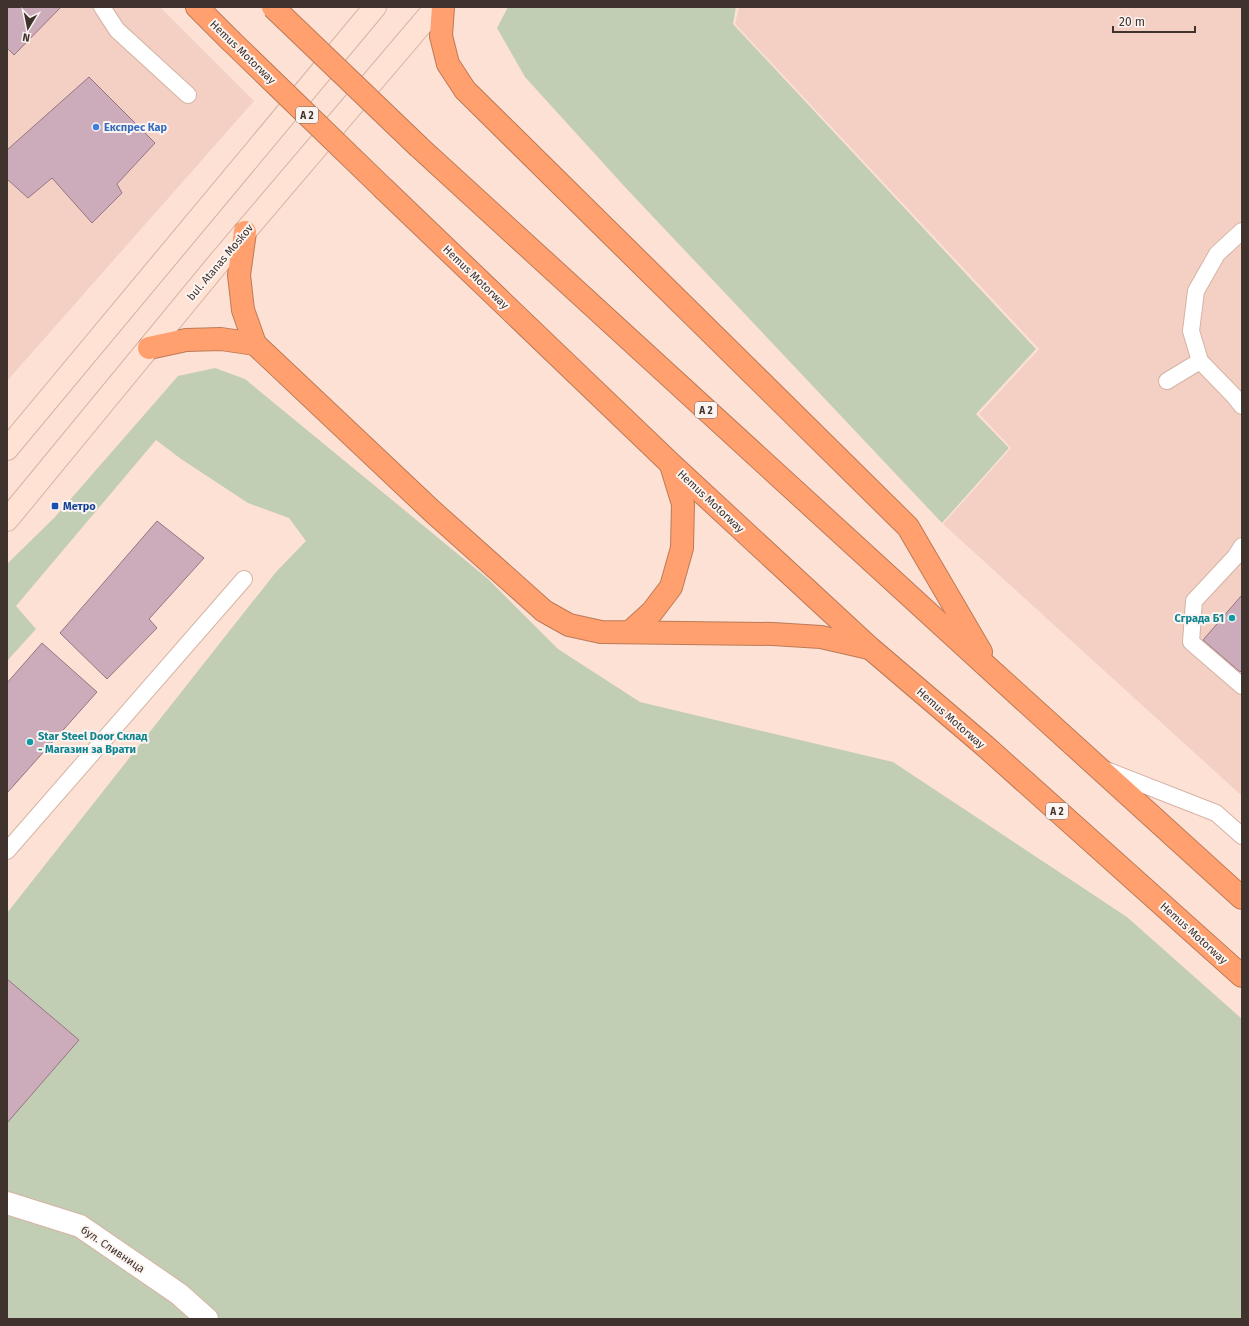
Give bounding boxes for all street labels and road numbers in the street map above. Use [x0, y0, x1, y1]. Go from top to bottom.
street label: Hemus Motorway [207, 18, 278, 87]
road number: A 2 [296, 107, 318, 123]
street label: bul. Atanas Moskov [185, 221, 257, 303]
street label: Hemus Motorway [440, 243, 511, 312]
road number: A 2 [695, 402, 717, 418]
street label: Hemus Motorway [675, 467, 747, 536]
street label: Hemus Motorway [914, 685, 988, 752]
road number: A 2 [1046, 803, 1068, 819]
street label: Hemus Motorway [1157, 900, 1230, 967]
street label: бул. Сливница [78, 1223, 147, 1276]

